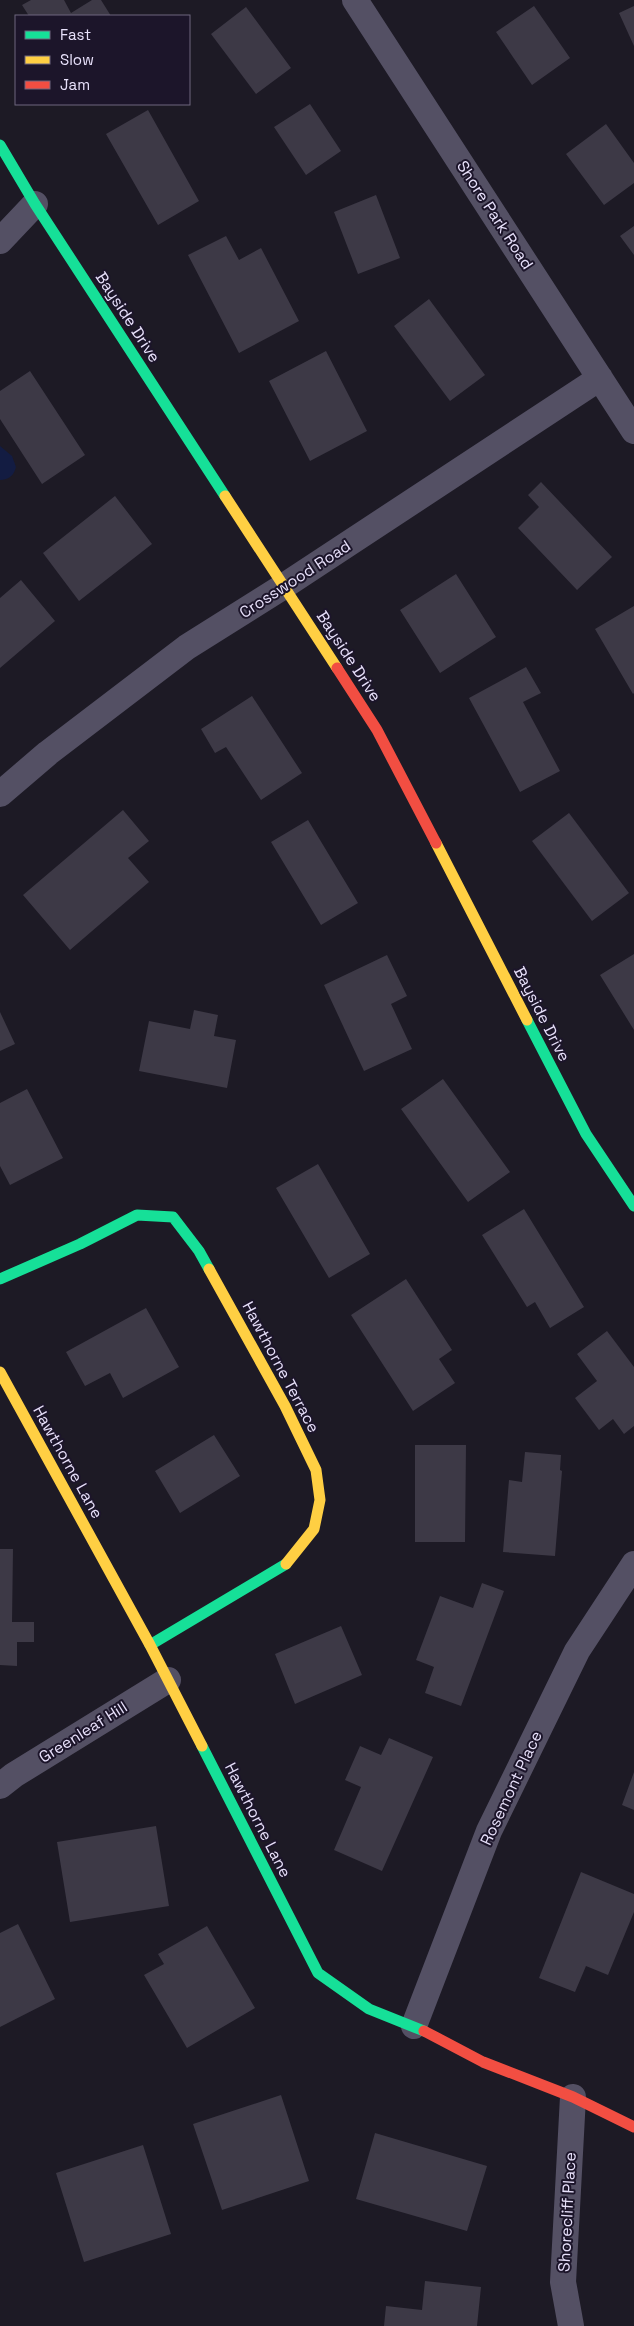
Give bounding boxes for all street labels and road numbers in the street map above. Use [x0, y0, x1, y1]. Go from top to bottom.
street label: Shore Park Road [452, 157, 538, 273]
street label: Bayside Drive [91, 268, 165, 366]
street label: Crosswood Road [235, 535, 355, 623]
street label: Bayside Drive [312, 607, 386, 705]
street label: Bayside Drive [509, 963, 575, 1065]
street label: Hawthorne Terrace [238, 1298, 324, 1436]
street label: Hawthorne Lane [28, 1402, 108, 1522]
street label: Greenleaf Hill [35, 1696, 131, 1768]
street label: Rosemont Place [475, 1727, 547, 1849]
street label: Hawthorne Lane [220, 1759, 296, 1881]
street label: Shorecliff Place [553, 2152, 581, 2272]

